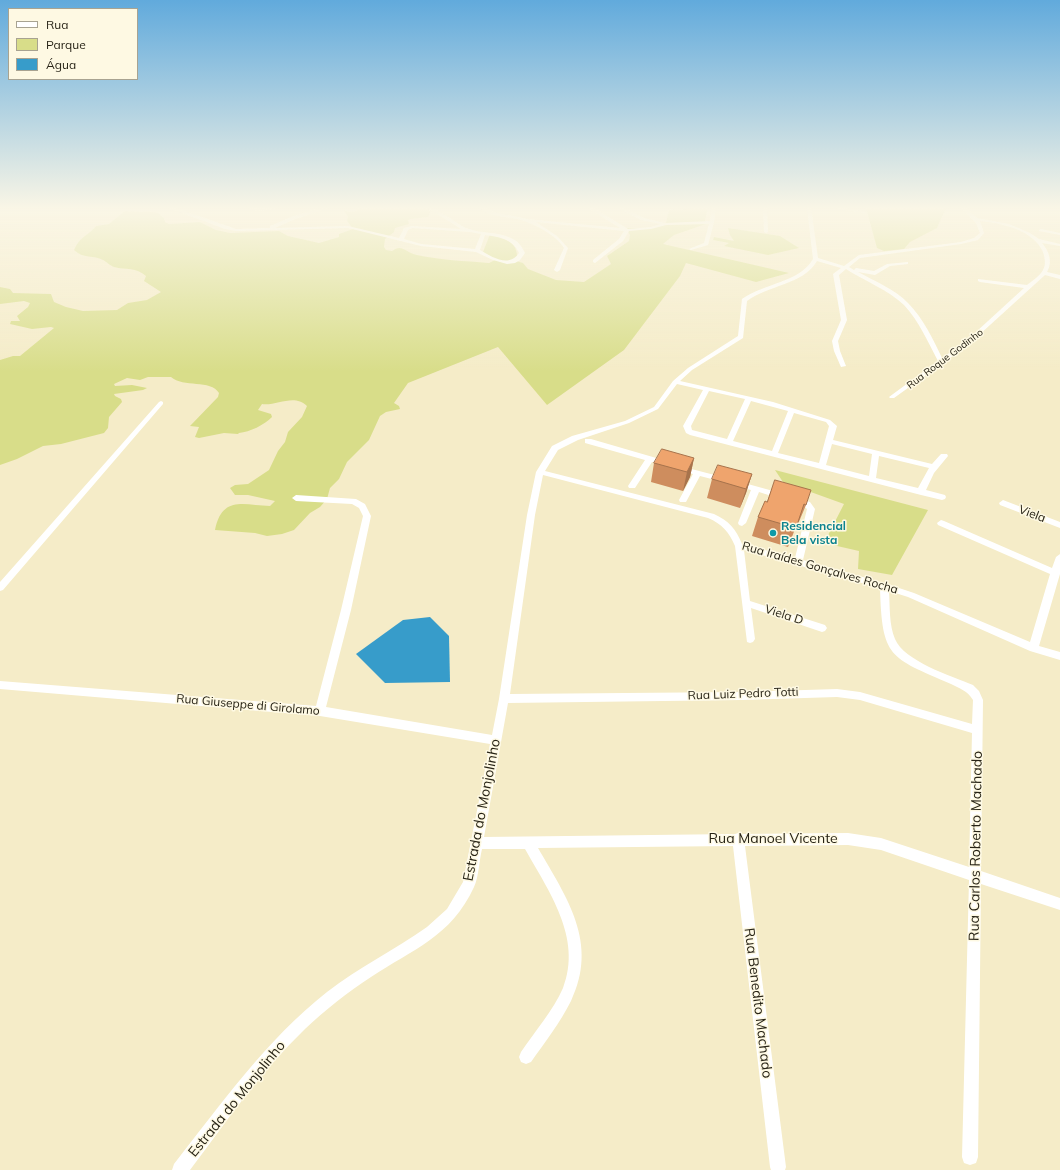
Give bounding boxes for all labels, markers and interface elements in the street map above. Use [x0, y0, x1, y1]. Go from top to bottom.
legend [8, 8, 138, 80]
text: Rua [46, 17, 68, 32]
text: Parque [46, 37, 86, 52]
text: Água [46, 57, 76, 72]
street label: Rua Roque Godinho [904, 326, 986, 392]
street label: Viela [1016, 502, 1048, 526]
place label: Residencial Bela vista [781, 519, 846, 547]
marker: Residencial Bela vista [768, 528, 778, 538]
street label: Rua Iraídes Gonçalves Rocha [740, 539, 900, 597]
street label: Viela D [763, 602, 805, 628]
street label: Rua Luiz Pedro Totti [687, 685, 799, 703]
street label: Rua Giuseppe di Girolamo [176, 692, 320, 718]
street label: Estrada do Monjolinho [460, 738, 504, 882]
street label: Rua Carlos Roberto Machado [966, 751, 986, 941]
street label: Rua Manoel Vicente [708, 831, 838, 847]
street label: Rua Benedito Machado [740, 927, 776, 1079]
street label: Estrada do Monjolinho [185, 1038, 289, 1160]

